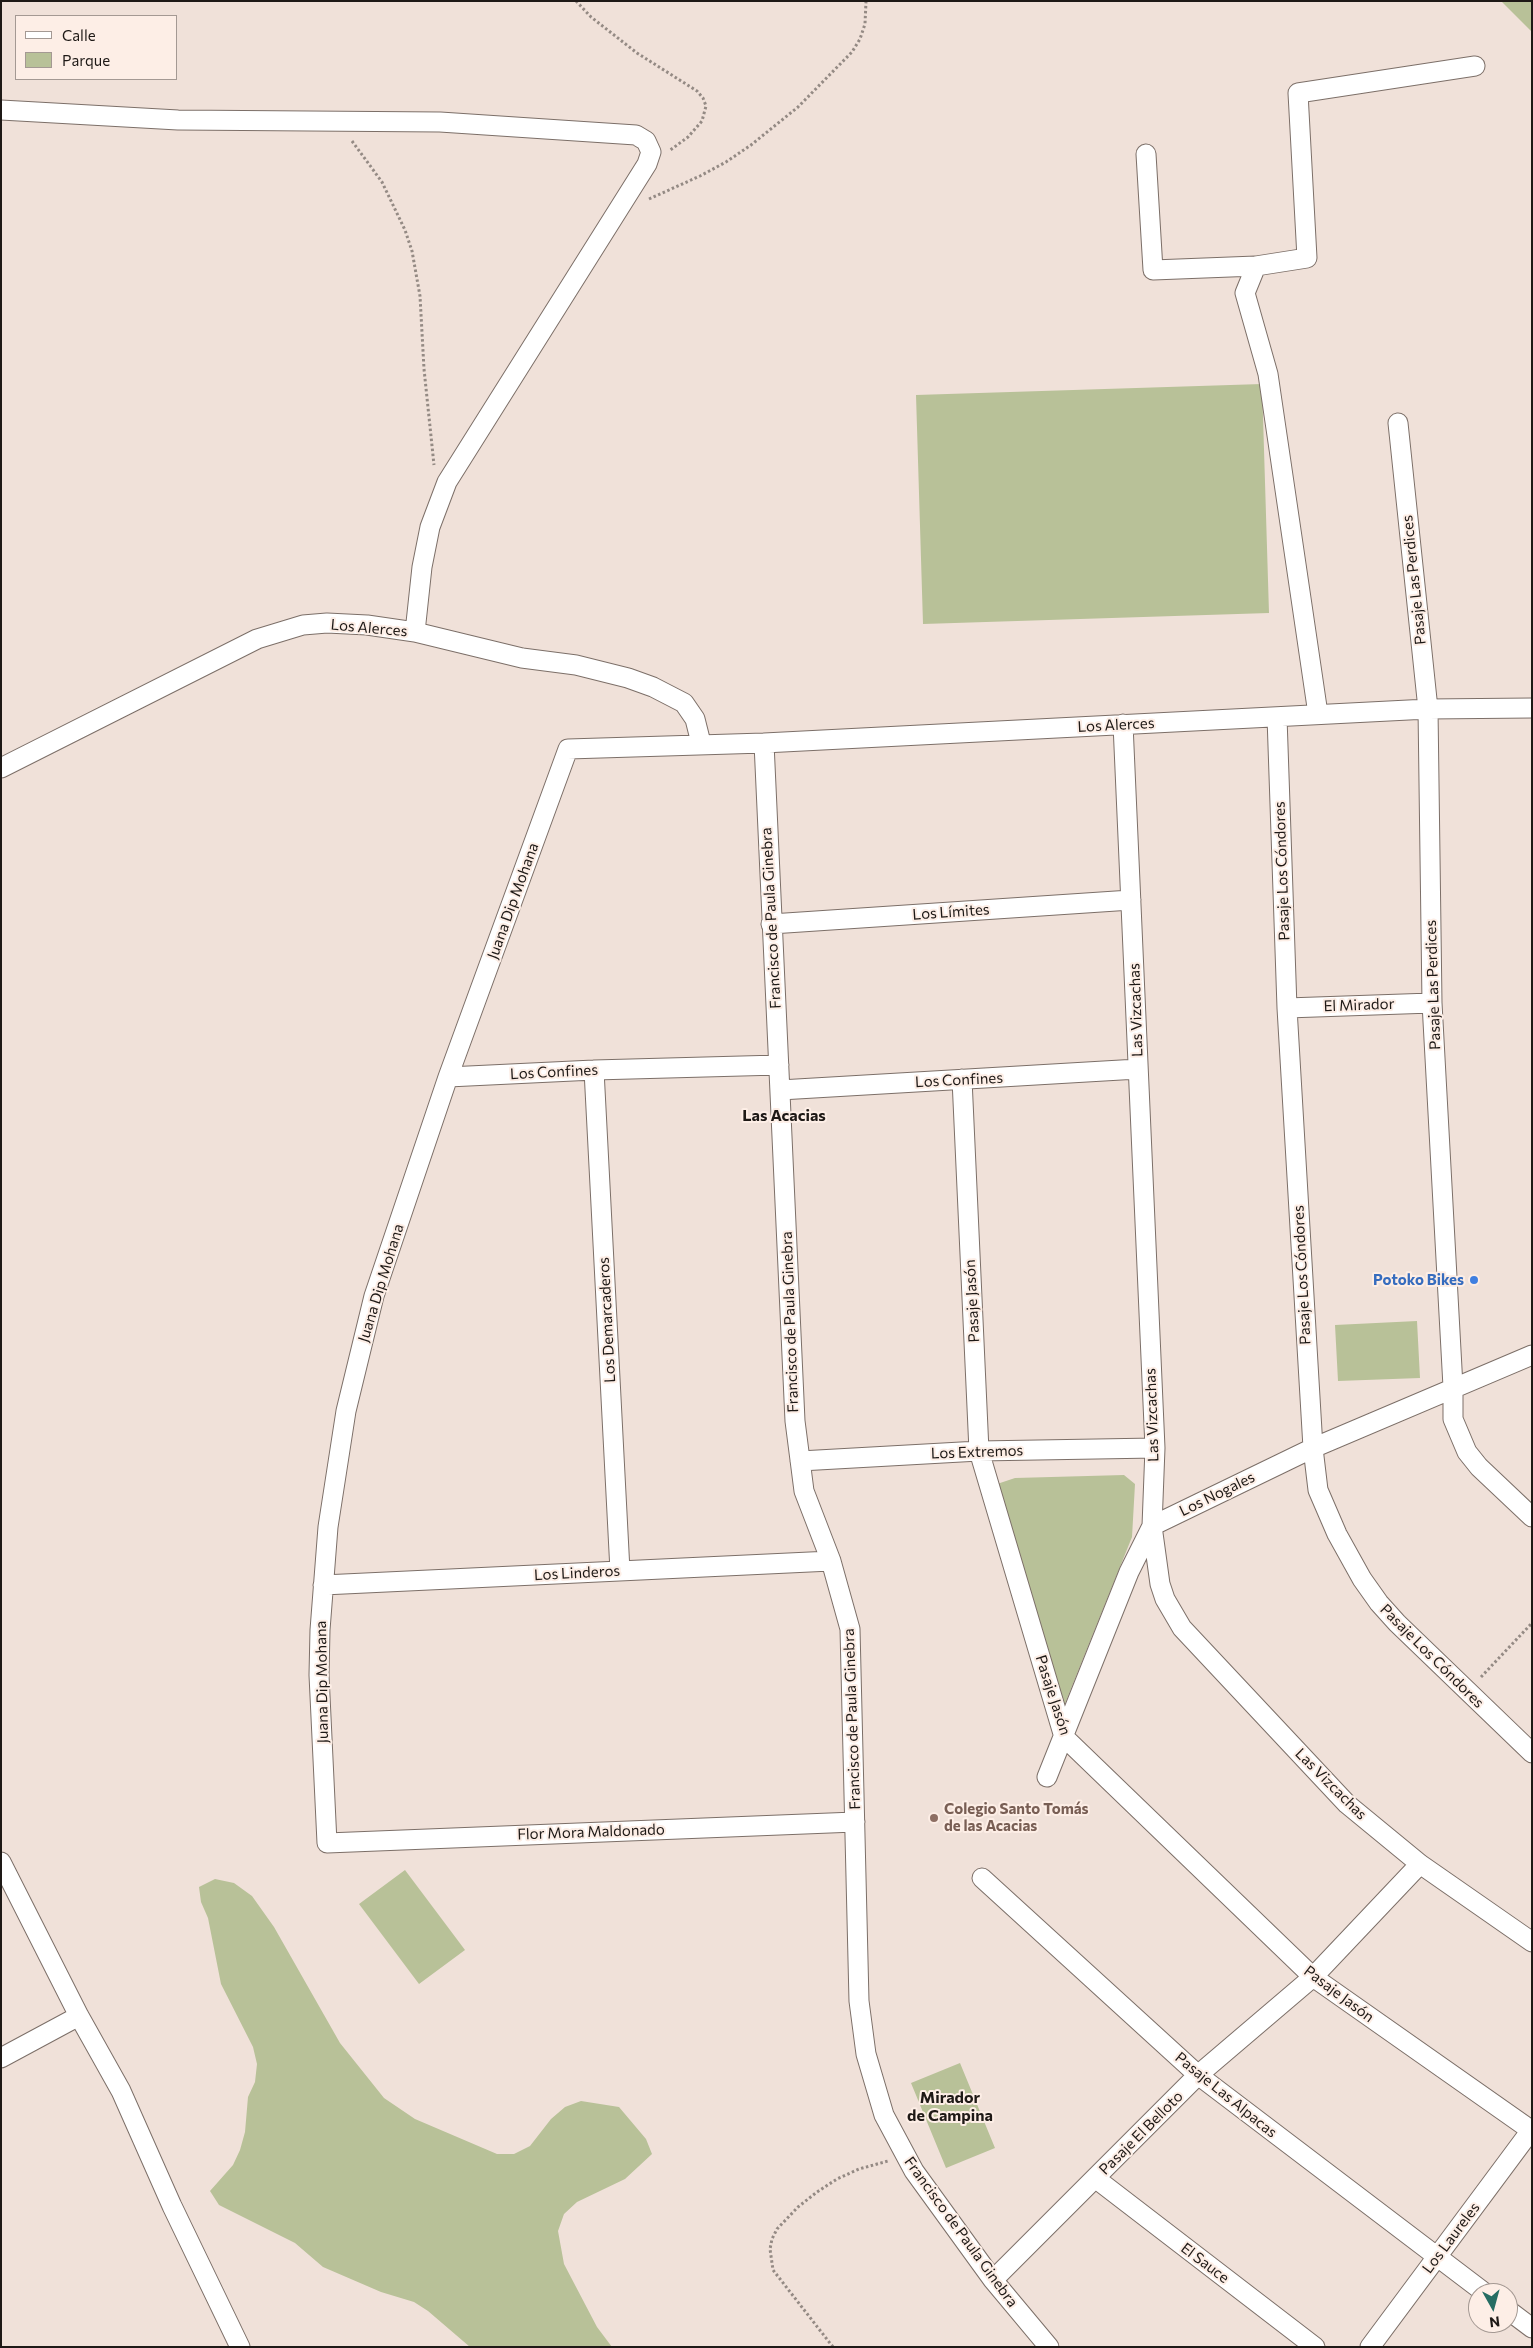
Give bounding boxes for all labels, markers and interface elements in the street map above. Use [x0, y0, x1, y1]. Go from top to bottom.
legend [15, 15, 178, 80]
text: Calle [62, 26, 96, 44]
text: Parque [62, 51, 110, 69]
street label: Pasaje Las Perdices [1398, 514, 1430, 646]
street label: Los Alerces [330, 616, 408, 640]
street label: Los Alerces [1077, 714, 1155, 736]
street label: Pasaje Los Cóndores [1271, 801, 1293, 941]
street label: Francisco de Paula Ginebra [757, 827, 785, 1009]
street label: Juana Dip Mohana [484, 840, 542, 962]
street label: Los Límites [912, 900, 990, 924]
street label: Pasaje Las Perdices [1422, 920, 1444, 1050]
street label: Las Vizcachas [1125, 963, 1147, 1057]
street label: El Mirador [1323, 995, 1395, 1015]
street label: Los Confines [510, 1061, 598, 1083]
street label: Los Confines [915, 1069, 1003, 1091]
district label: Las Acacias [742, 1106, 826, 1126]
street label: Pasaje Los Cóndores [1289, 1205, 1315, 1345]
street label: Juana Dip Mohana [354, 1222, 408, 1344]
street label: Francisco de Paula Ginebra [778, 1231, 802, 1413]
street label: Los Demarcaderos [595, 1257, 619, 1383]
street label: Pasaje Jasón [961, 1259, 983, 1343]
place label: Potoko Bikes [1373, 1271, 1464, 1289]
marker: Potoko Bikes [1468, 1274, 1480, 1286]
street label: Las Vizcachas [1141, 1368, 1163, 1462]
street label: Los Extremos [930, 1441, 1024, 1463]
street label: Los Nogales [1176, 1468, 1258, 1520]
street label: Los Linderos [534, 1562, 620, 1584]
street label: Pasaje Los Cóndores [1376, 1600, 1488, 1712]
street label: Juana Dip Mohana [312, 1620, 332, 1744]
street label: Francisco de Paula Ginebra [840, 1628, 864, 1810]
street label: Pasaje Jasón [1032, 1653, 1074, 1737]
street label: Las Vizcachas [1292, 1745, 1370, 1823]
place label: Colegio Santo Tomás de las Acacias [944, 1800, 1089, 1835]
marker: Colegio Santo Tomás de las Acacias [928, 1812, 940, 1824]
street label: Flor Mora Maldonado [517, 1820, 665, 1844]
street label: Pasaje Jasón [1300, 1962, 1378, 2026]
street label: Pasaje Las Alpacas [1172, 2048, 1280, 2142]
street label: Pasaje El Belloto [1095, 2087, 1187, 2179]
district label: Mirador de Campina [907, 2088, 993, 2126]
street label: Francisco de Paula Ginebra [900, 2153, 1022, 2311]
street label: Los Laureles [1419, 2199, 1483, 2277]
street label: El Sauce [1177, 2239, 1233, 2287]
north arrow [1468, 2283, 1518, 2333]
text: N [1489, 2313, 1501, 2331]

